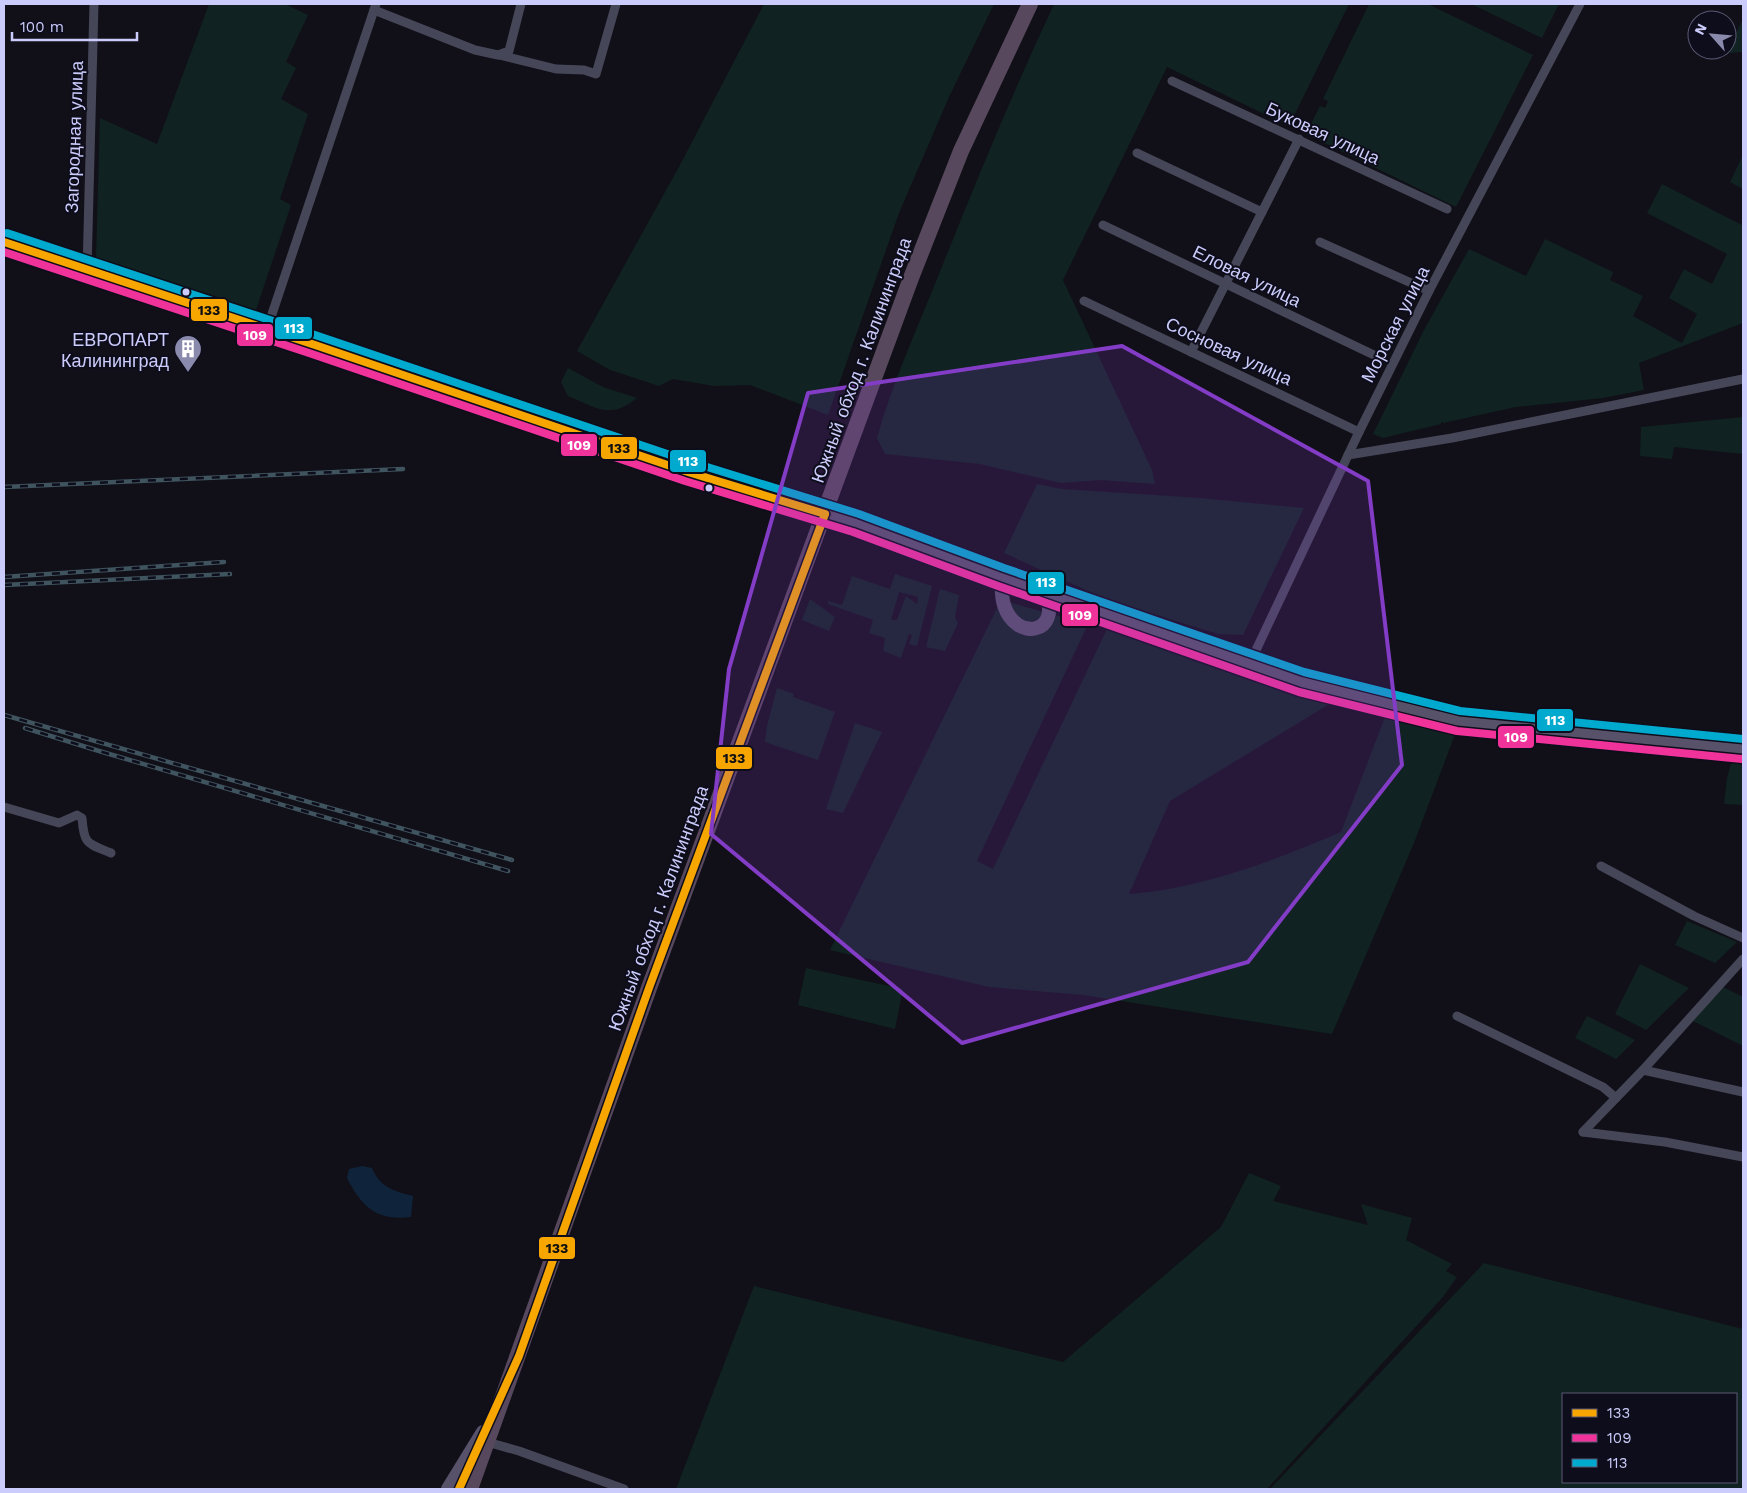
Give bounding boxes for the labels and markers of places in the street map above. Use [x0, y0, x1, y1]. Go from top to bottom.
unlabelled marker [181, 287, 191, 297]
place label: ЕВРОПАРТ Калининград [61, 329, 169, 371]
building icon: ЕВРОПАРТ Калининград [173, 334, 203, 373]
unlabelled marker [704, 483, 714, 493]

